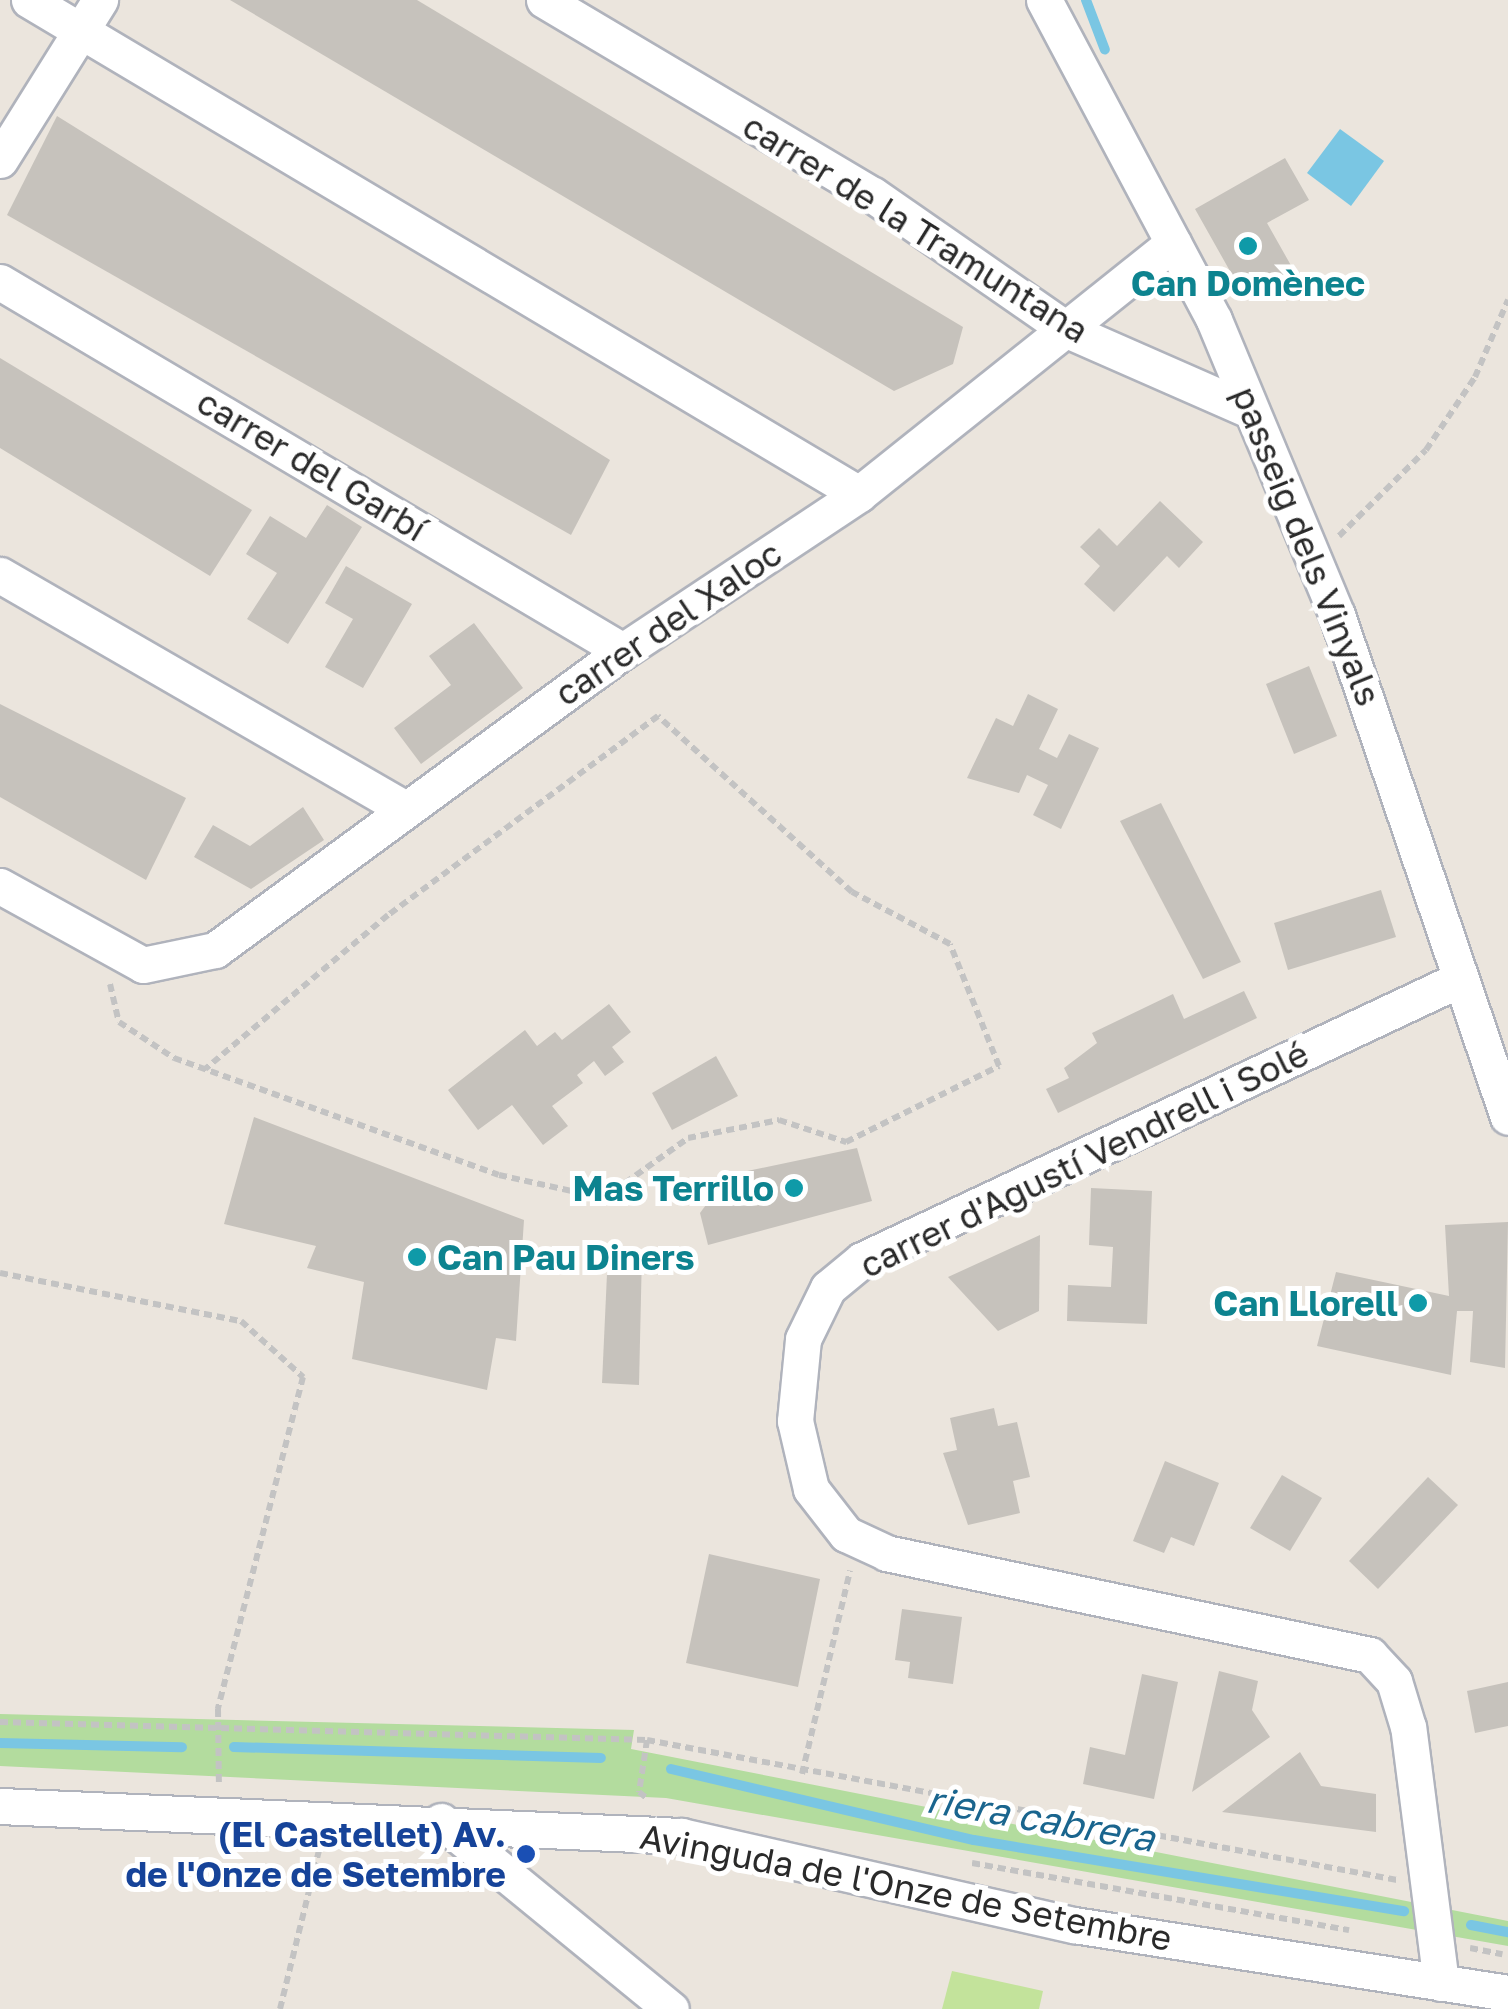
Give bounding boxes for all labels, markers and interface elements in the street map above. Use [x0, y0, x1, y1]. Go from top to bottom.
street label: carrer de la Tramuntana [736, 105, 1096, 351]
marker: Can Domènec [1237, 235, 1259, 257]
place label: Can Domènec [1131, 262, 1365, 304]
street label: carrer del Garbí [190, 380, 434, 550]
street label: passeig dels Vinyals [1224, 380, 1390, 712]
street label: carrer del Xaloc [547, 532, 789, 714]
street label: carrer d'Agustí Vendrell i Solé [853, 1032, 1315, 1286]
place label: Mas Terrillo [572, 1167, 774, 1209]
marker: Mas Terrillo [783, 1177, 805, 1199]
place label: Can Pau Diners [437, 1236, 695, 1278]
marker: Can Pau Diners [406, 1246, 428, 1268]
place label: Can Llorell [1213, 1282, 1398, 1324]
marker: Can Llorell [1407, 1292, 1429, 1314]
water label: riera cabrera [924, 1776, 1158, 1860]
place label: (El Castellet) Av. de l'Onze de Setembre [125, 1813, 506, 1895]
street label: Avinguda de l'Onze de Setembre [637, 1815, 1175, 1959]
marker: (El Castellet) Av. de l'Onze de Setembre [515, 1843, 537, 1865]

